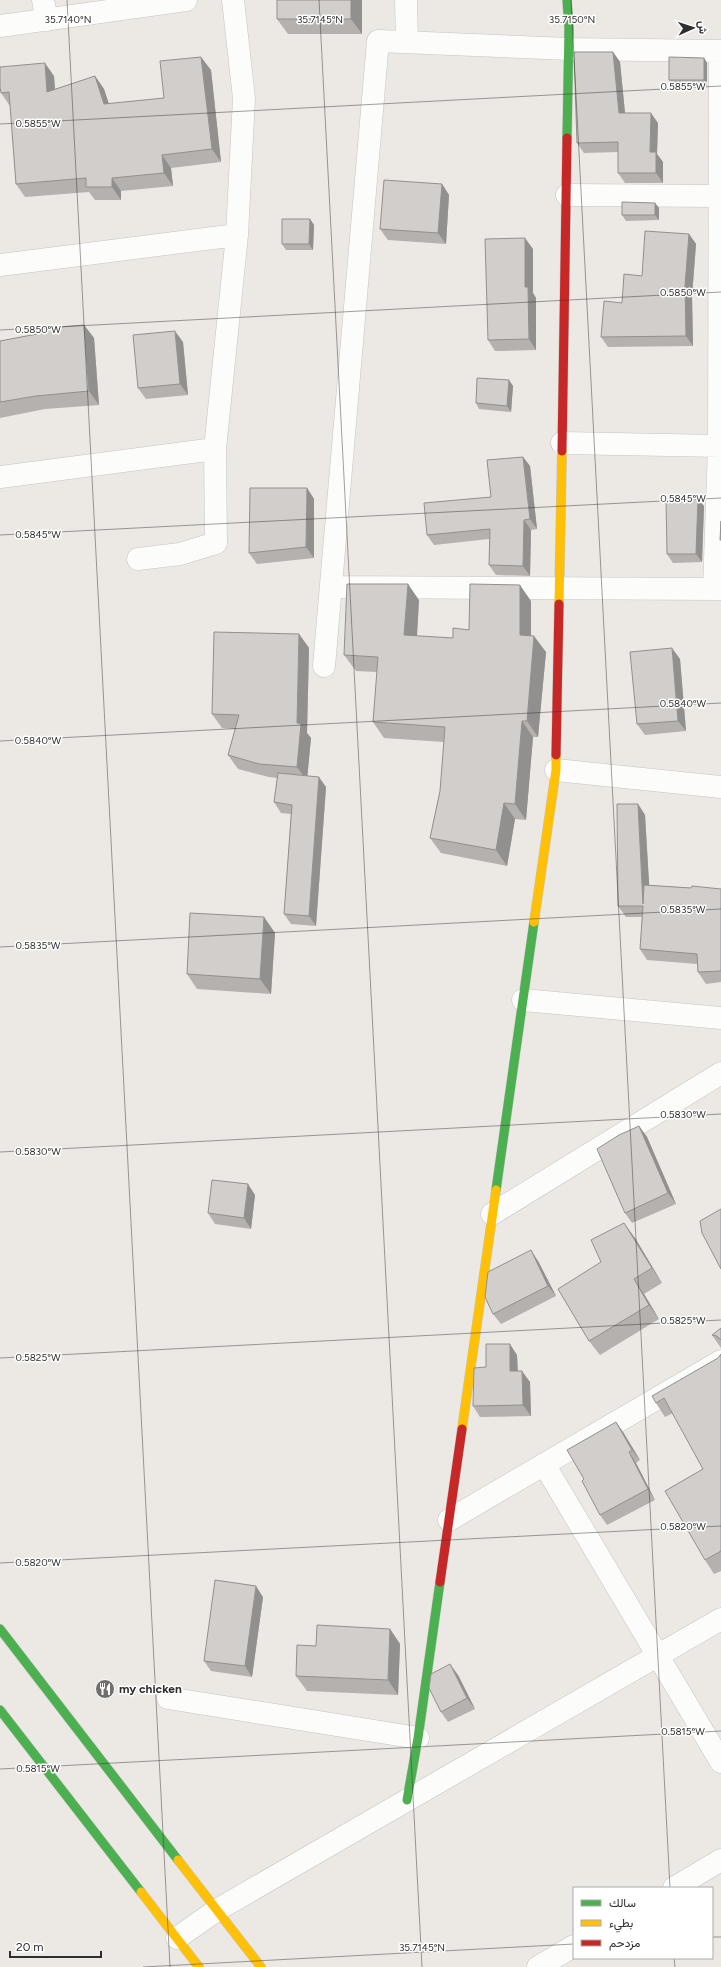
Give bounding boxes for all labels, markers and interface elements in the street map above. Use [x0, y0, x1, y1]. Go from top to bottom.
north arrow [673, 8, 713, 48]
text: 35.7140°N [45, 13, 91, 26]
text: 35.7145°N [297, 13, 343, 26]
text: 35.7150°N [549, 13, 595, 26]
text: ش [696, 21, 709, 34]
text: 0.5855°W [660, 80, 706, 93]
text: 0.5855°W [15, 117, 61, 130]
text: 0.5850°W [660, 286, 706, 299]
text: 0.5850°W [15, 323, 61, 336]
text: 0.5845°W [660, 492, 706, 505]
text: 0.5845°W [15, 528, 61, 541]
text: 0.5840°W [660, 697, 707, 710]
text: 0.5840°W [15, 734, 62, 747]
text: 0.5835°W [661, 903, 706, 916]
text: 0.5835°W [16, 939, 61, 952]
text: 0.5830°W [660, 1108, 706, 1121]
text: 0.5830°W [15, 1145, 61, 1158]
text: 0.5825°W [660, 1314, 706, 1327]
text: 0.5825°W [15, 1351, 61, 1364]
text: 0.5820°W [660, 1520, 706, 1533]
text: 0.5820°W [15, 1556, 61, 1569]
restaurant icon: my chicken [94, 1678, 116, 1700]
place label: my chicken [119, 1682, 182, 1696]
text: 0.5815°W [661, 1725, 705, 1738]
text: 0.5815°W [16, 1762, 60, 1775]
legend [573, 1887, 713, 1959]
text: سالك [609, 1896, 636, 1910]
text: بطيء [609, 1916, 633, 1933]
scale bar [10, 1933, 101, 1959]
text: مزدحم [609, 1936, 640, 1951]
text: 20 m [16, 1940, 44, 1954]
text: 35.7145°N [399, 1941, 445, 1954]

